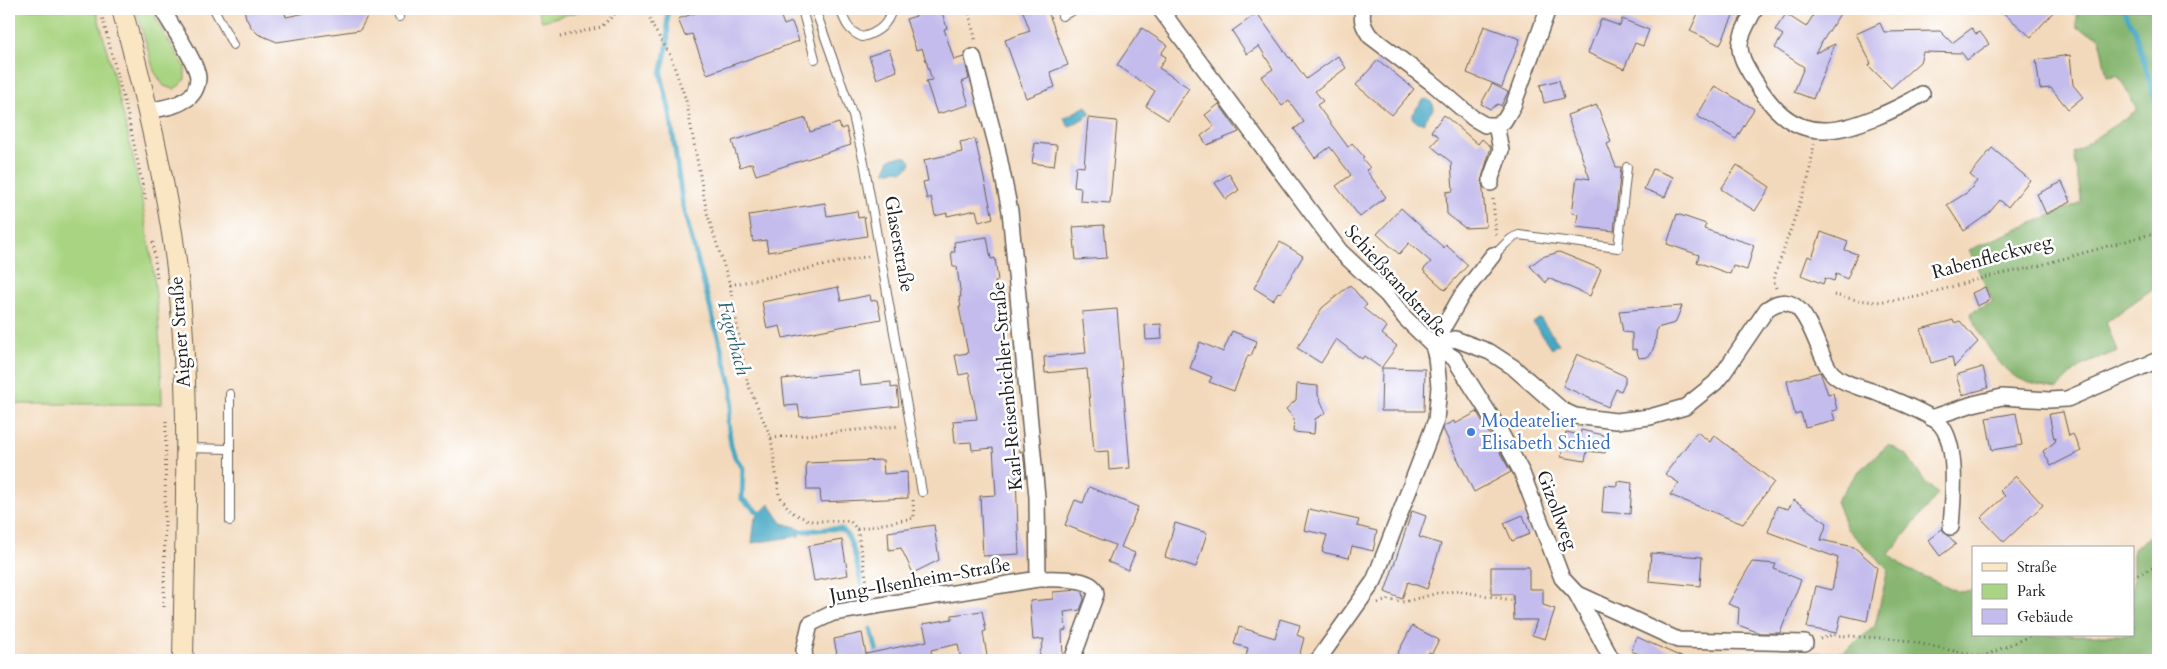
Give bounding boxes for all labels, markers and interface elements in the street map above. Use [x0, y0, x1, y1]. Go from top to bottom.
street label: Glaserstraße [878, 194, 920, 294]
street label: Schießstandstraße [1339, 219, 1453, 343]
street label: Rabenfleckweg [1929, 228, 2055, 286]
street label: Aigner Straße [163, 275, 197, 389]
street label: Karl-Reisenbichler-Straße [985, 280, 1029, 492]
water label: Fagerbach [711, 298, 757, 379]
place label: Modeatelier Elisabeth Schied [1481, 408, 1611, 456]
marker: Modeatelier Elisabeth Schied [1465, 426, 1477, 438]
street label: Gizollweg [1530, 466, 1584, 554]
legend [1972, 546, 2134, 636]
street label: Jung-Ilsenheim-Straße [824, 551, 1013, 609]
text: Straße [2017, 557, 2057, 577]
text: Park [2017, 581, 2046, 601]
text: Gebäude [2017, 607, 2074, 627]

